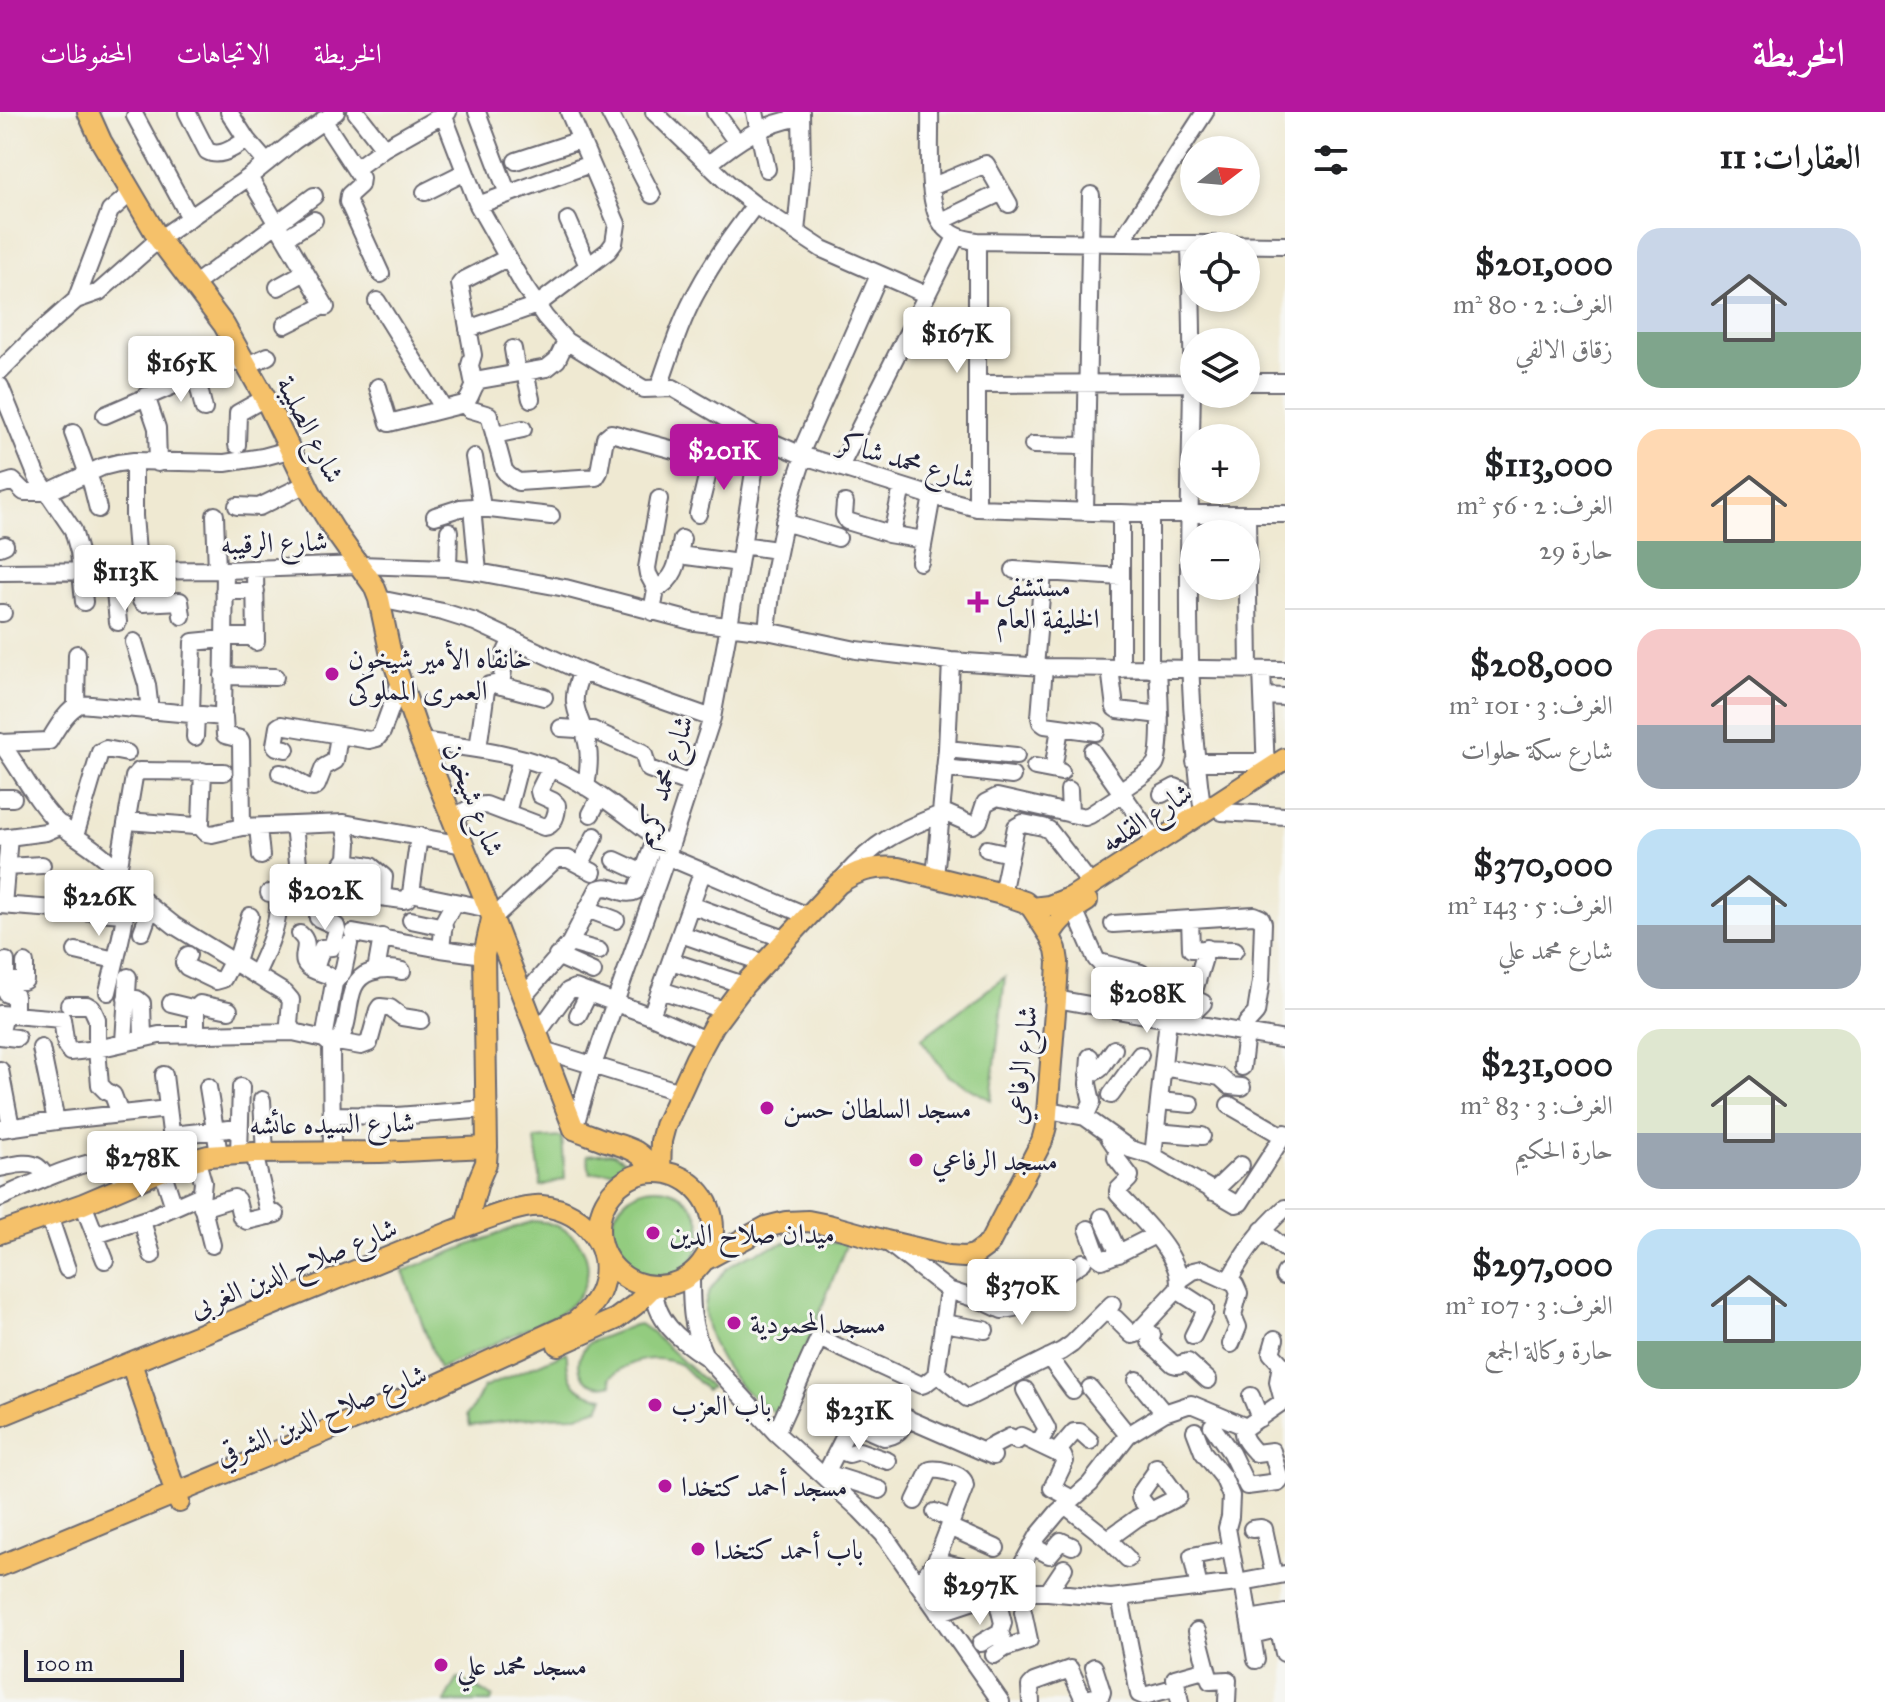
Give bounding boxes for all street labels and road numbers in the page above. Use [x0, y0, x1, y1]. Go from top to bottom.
street label: شارع الصليبة [263, 370, 352, 491]
street label: شارع محمد شاكر [830, 424, 979, 502]
street label: شارع الرقيبه [220, 523, 329, 568]
street label: شارع محمد كريم [626, 711, 708, 854]
street label: شارع شيخون [429, 737, 512, 864]
street label: شارع القلعه [1094, 775, 1202, 865]
street label: شارع الرفاعي [998, 1004, 1051, 1127]
street label: شارع السيده عائشه [249, 1105, 415, 1148]
street label: شارع صلاح الدين الغربى [184, 1210, 405, 1333]
street label: شارع صلاح الدين الشرقي [210, 1356, 435, 1480]

